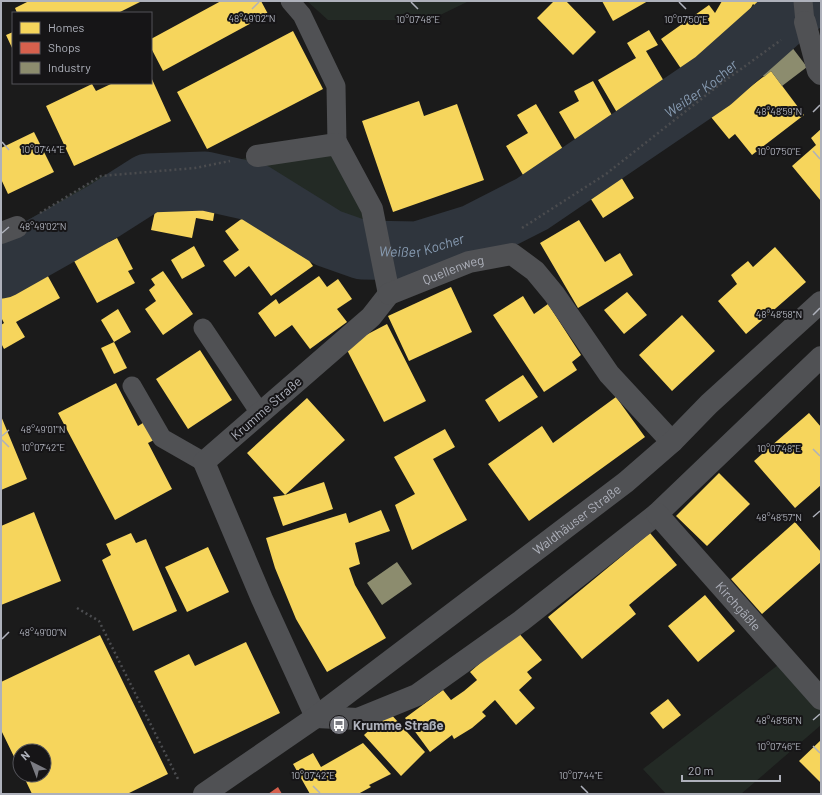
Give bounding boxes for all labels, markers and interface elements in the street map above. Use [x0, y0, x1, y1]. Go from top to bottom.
legend [12, 12, 152, 84]
text: 48°49'02"N [229, 12, 275, 24]
text: 10°07'48"E [396, 13, 440, 25]
text: 10°07'50"E [664, 13, 708, 25]
text: Homes [48, 20, 85, 34]
text: Shops [48, 40, 81, 54]
water label: Weißer Kocher [661, 55, 741, 120]
text: Industry [48, 60, 91, 74]
text: 48°48'59"N [756, 105, 802, 117]
text: 10°07'44"E [21, 143, 65, 155]
text: 10°07'50"E [757, 145, 801, 157]
text: 48°49'02"N [20, 220, 66, 232]
water label: Weißer Kocher [379, 229, 467, 260]
street label: Quellenweg [420, 251, 485, 288]
text: 48°48'58"N [756, 308, 802, 320]
street label: Krumme Straße [227, 373, 305, 443]
text: 48°49'01"N [21, 423, 65, 435]
text: 10°07'42"E [21, 441, 65, 453]
text: 10°07'48"E [757, 442, 801, 454]
street label: Waldhäuser Straße [529, 481, 624, 558]
text: 48°48'57"N [756, 511, 802, 523]
street label: Kirchgäßle [713, 578, 765, 634]
text: 48°49'00"N [19, 626, 67, 638]
bus stop icon: Krumme Straße [328, 714, 350, 736]
text: 48°48'56"N [756, 714, 802, 726]
place label: Krumme Straße [353, 717, 444, 733]
text: 10°07'46"E [757, 740, 801, 752]
north arrow [12, 743, 52, 783]
text: N [18, 748, 32, 762]
scale bar [682, 757, 780, 783]
text: 20 m [688, 763, 714, 777]
text: 10°07'42"E [291, 769, 335, 781]
text: 10°07'44"E [559, 769, 603, 781]

